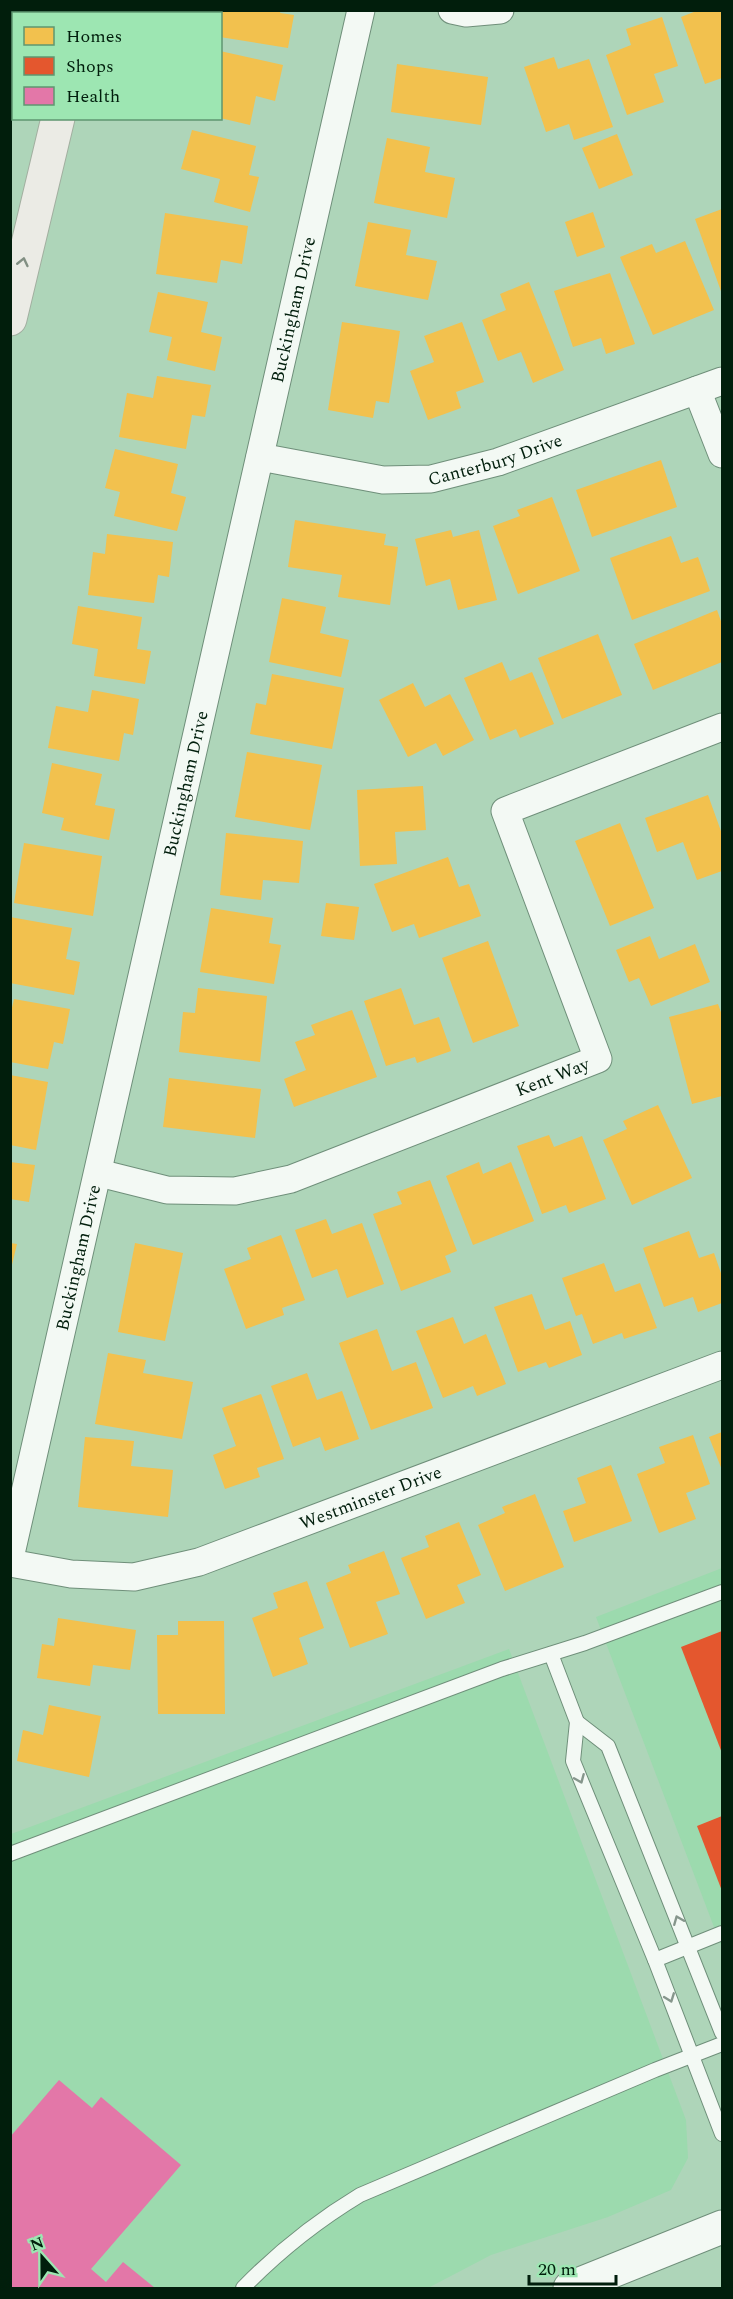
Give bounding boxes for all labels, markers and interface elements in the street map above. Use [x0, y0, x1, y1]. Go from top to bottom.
legend [12, 12, 222, 120]
text: Homes [66, 23, 122, 50]
text: Shops [66, 53, 114, 80]
text: Health [66, 83, 120, 110]
street label: Buckingham Drive [263, 234, 323, 385]
one-way arrow [16, 257, 29, 267]
street label: Canterbury Drive [425, 426, 566, 493]
street label: Buckingham Drive [156, 708, 215, 859]
street label: Kent Way [511, 1050, 595, 1103]
street label: Buckingham Drive [48, 1182, 108, 1333]
street label: Westminster Drive [295, 1458, 446, 1537]
one-way arrow [573, 1772, 585, 1783]
one-way arrow [673, 1916, 685, 1927]
one-way arrow [663, 1992, 675, 2003]
north arrow [12, 2227, 72, 2287]
text: N [27, 2230, 47, 2257]
scale bar [529, 2248, 616, 2286]
text: 20 m [538, 2256, 576, 2283]

